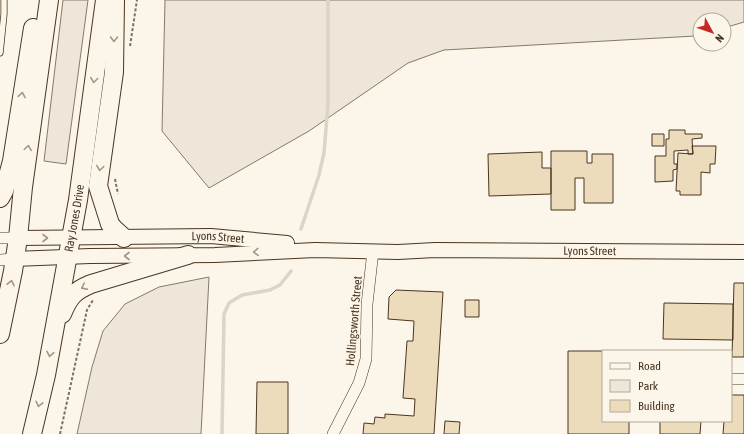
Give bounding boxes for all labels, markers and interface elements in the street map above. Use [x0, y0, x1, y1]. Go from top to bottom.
north arrow [692, 12, 732, 52]
text: N [713, 32, 726, 45]
one-way arrow [110, 36, 119, 42]
one-way arrow [90, 77, 99, 83]
one-way arrow [17, 91, 26, 98]
one-way arrow [23, 145, 32, 151]
one-way arrow [96, 165, 105, 171]
street label: Ray Jones Drive [62, 184, 87, 253]
street label: Lyons Street [191, 229, 245, 246]
one-way arrow [42, 234, 48, 242]
street label: Lyons Street [563, 244, 617, 258]
one-way arrow [253, 248, 260, 257]
one-way arrow [124, 252, 130, 260]
street label: Hollingsworth Street [343, 275, 365, 367]
one-way arrow [6, 280, 14, 286]
one-way arrow [81, 282, 88, 290]
legend [602, 350, 732, 422]
one-way arrow [46, 351, 54, 357]
text: Road [638, 359, 661, 373]
text: Park [638, 379, 659, 393]
text: Building [638, 399, 676, 413]
one-way arrow [35, 401, 43, 408]

